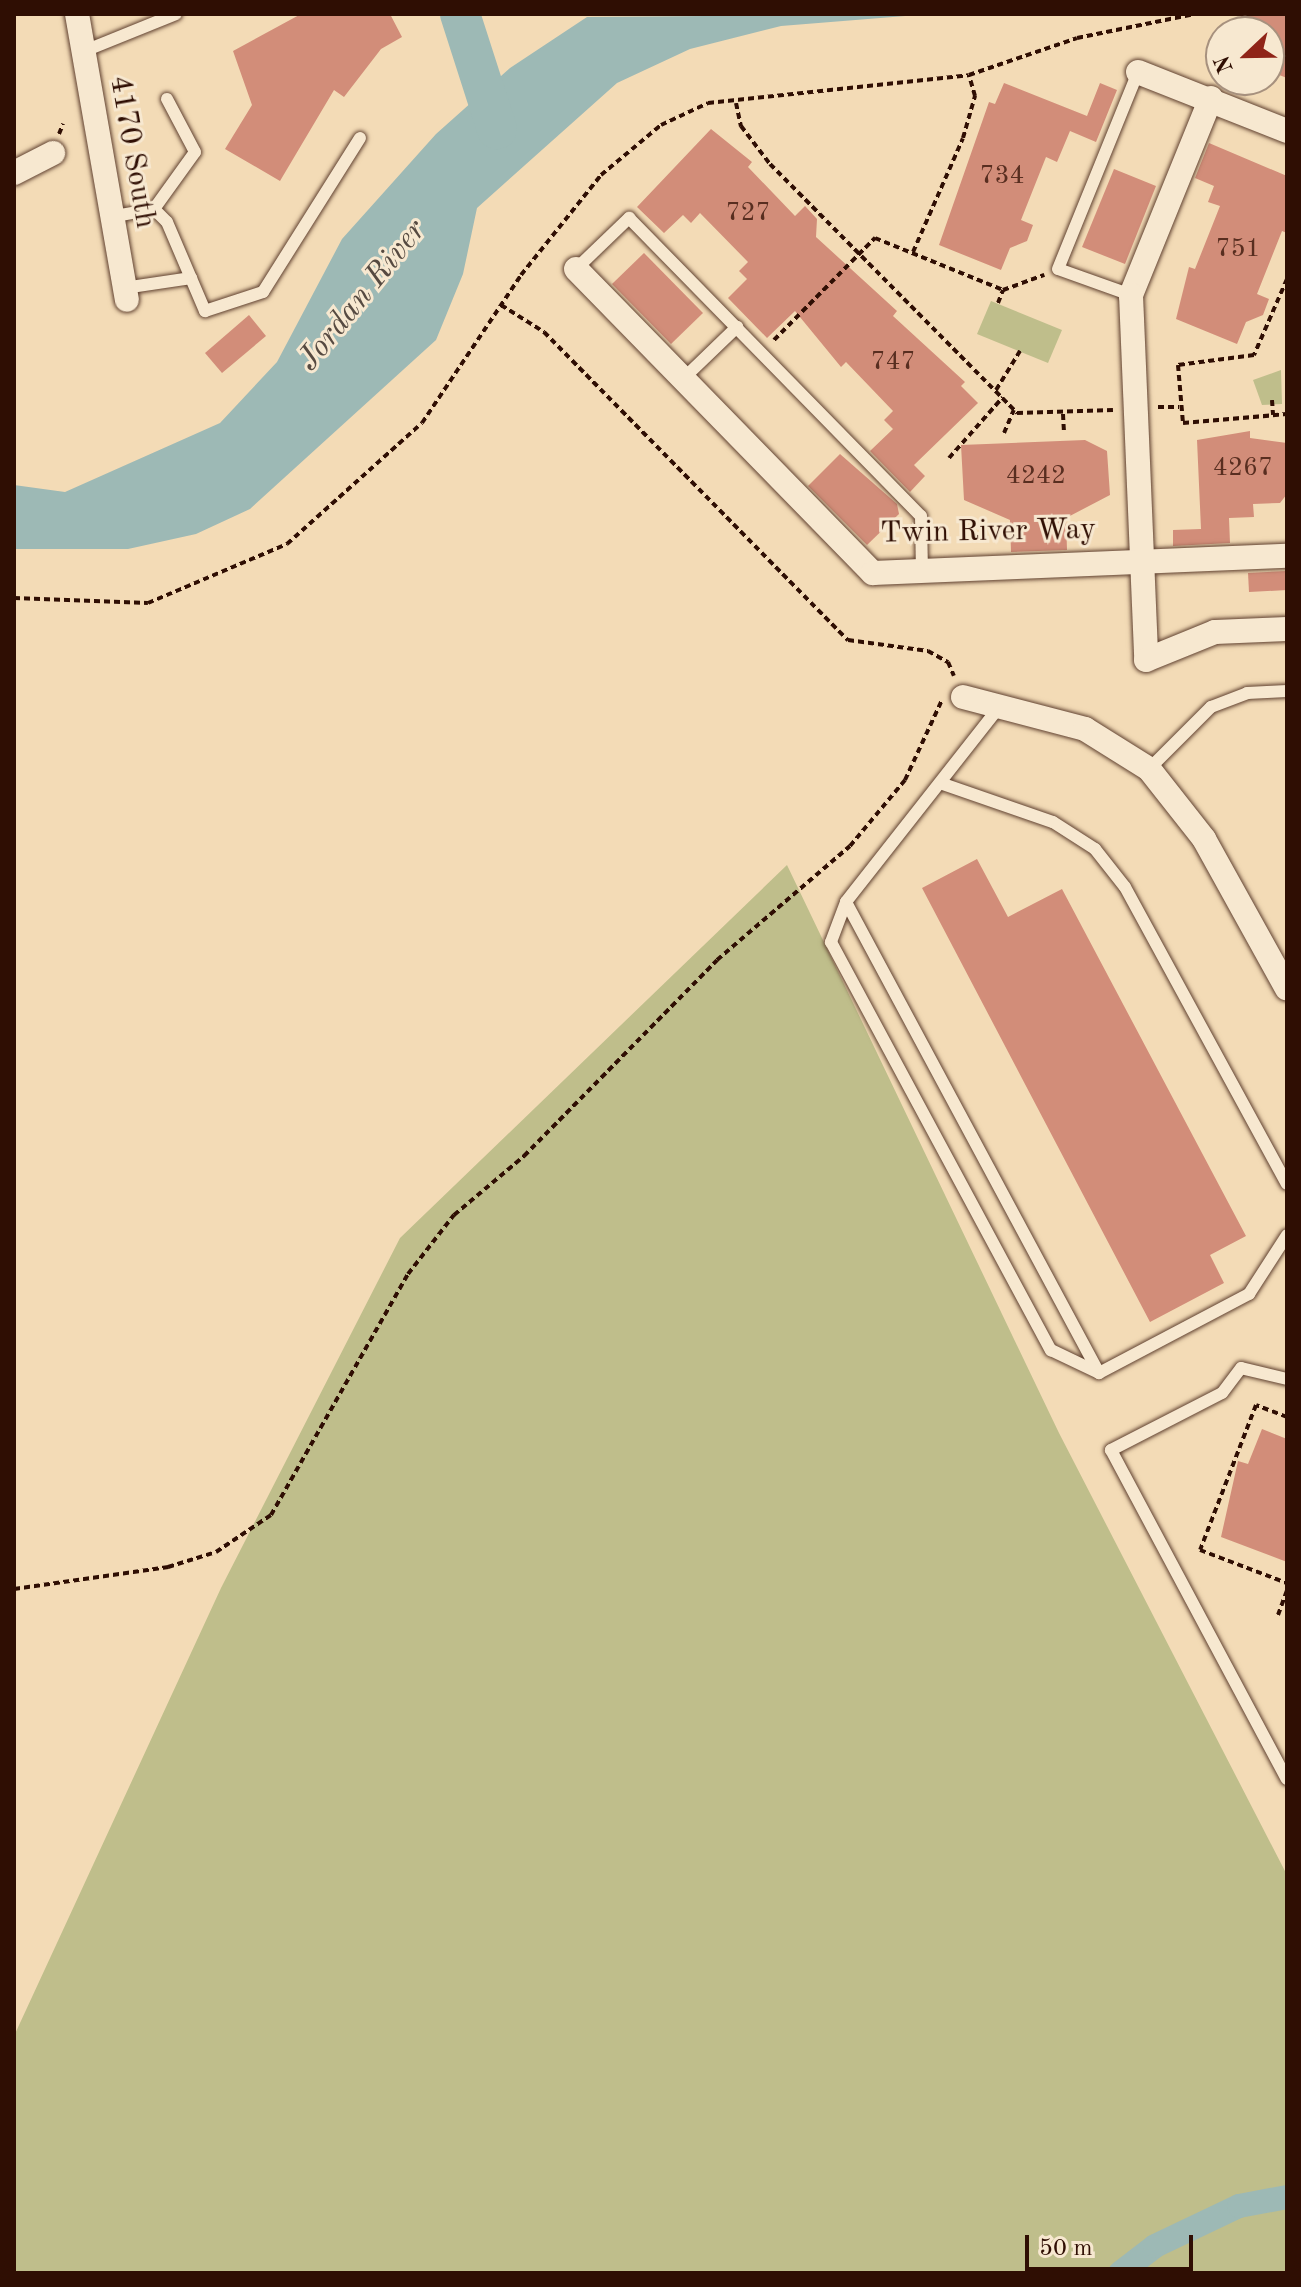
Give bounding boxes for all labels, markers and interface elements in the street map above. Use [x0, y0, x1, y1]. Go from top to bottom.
north arrow [1205, 16, 1285, 96]
text: N [1211, 52, 1238, 76]
street label: 4170 South [101, 73, 163, 231]
house number: 734 [979, 161, 1025, 193]
house number: 727 [725, 198, 771, 230]
water label: Jordan River [291, 213, 435, 379]
house number: 751 [1215, 234, 1261, 266]
house number: 747 [870, 347, 916, 379]
house number: 4267 [1213, 453, 1273, 485]
house number: 4242 [1006, 461, 1066, 493]
street label: Twin River Way [880, 512, 1096, 552]
scale bar [1029, 2219, 1197, 2269]
text: 50 m [1039, 2237, 1093, 2261]

